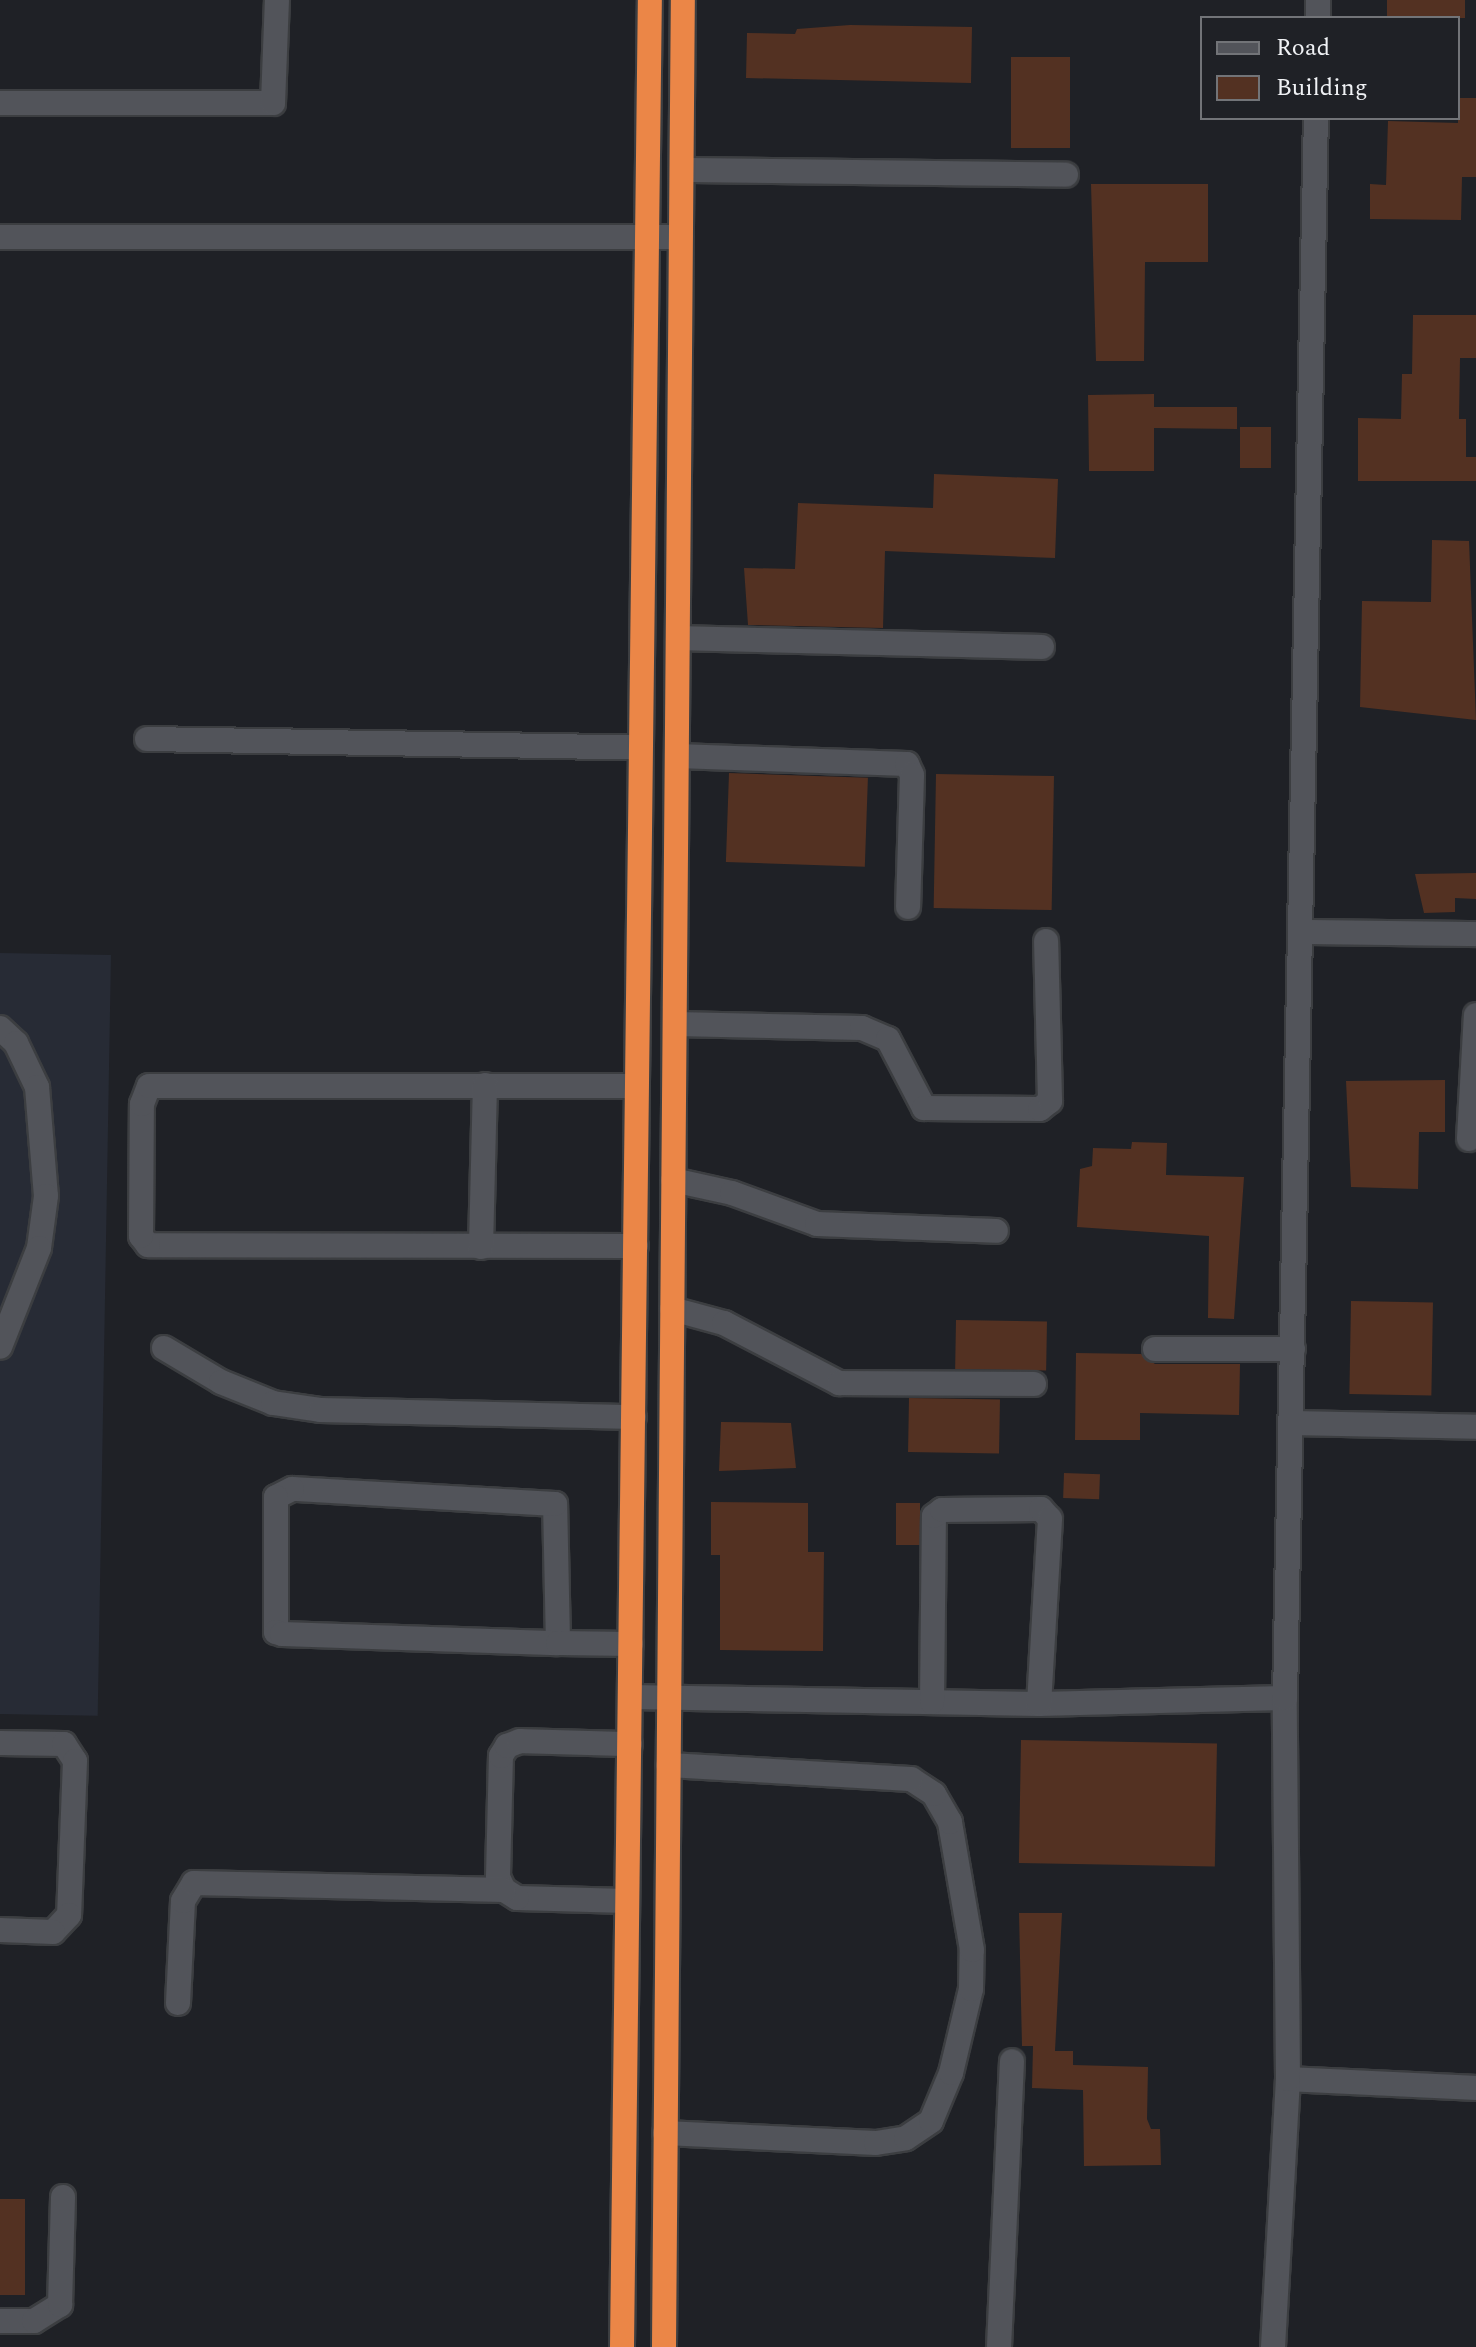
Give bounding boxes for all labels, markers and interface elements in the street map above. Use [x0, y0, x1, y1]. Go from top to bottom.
legend [1200, 16, 1460, 120]
text: Road [1276, 30, 1330, 66]
text: Building [1276, 70, 1368, 106]

